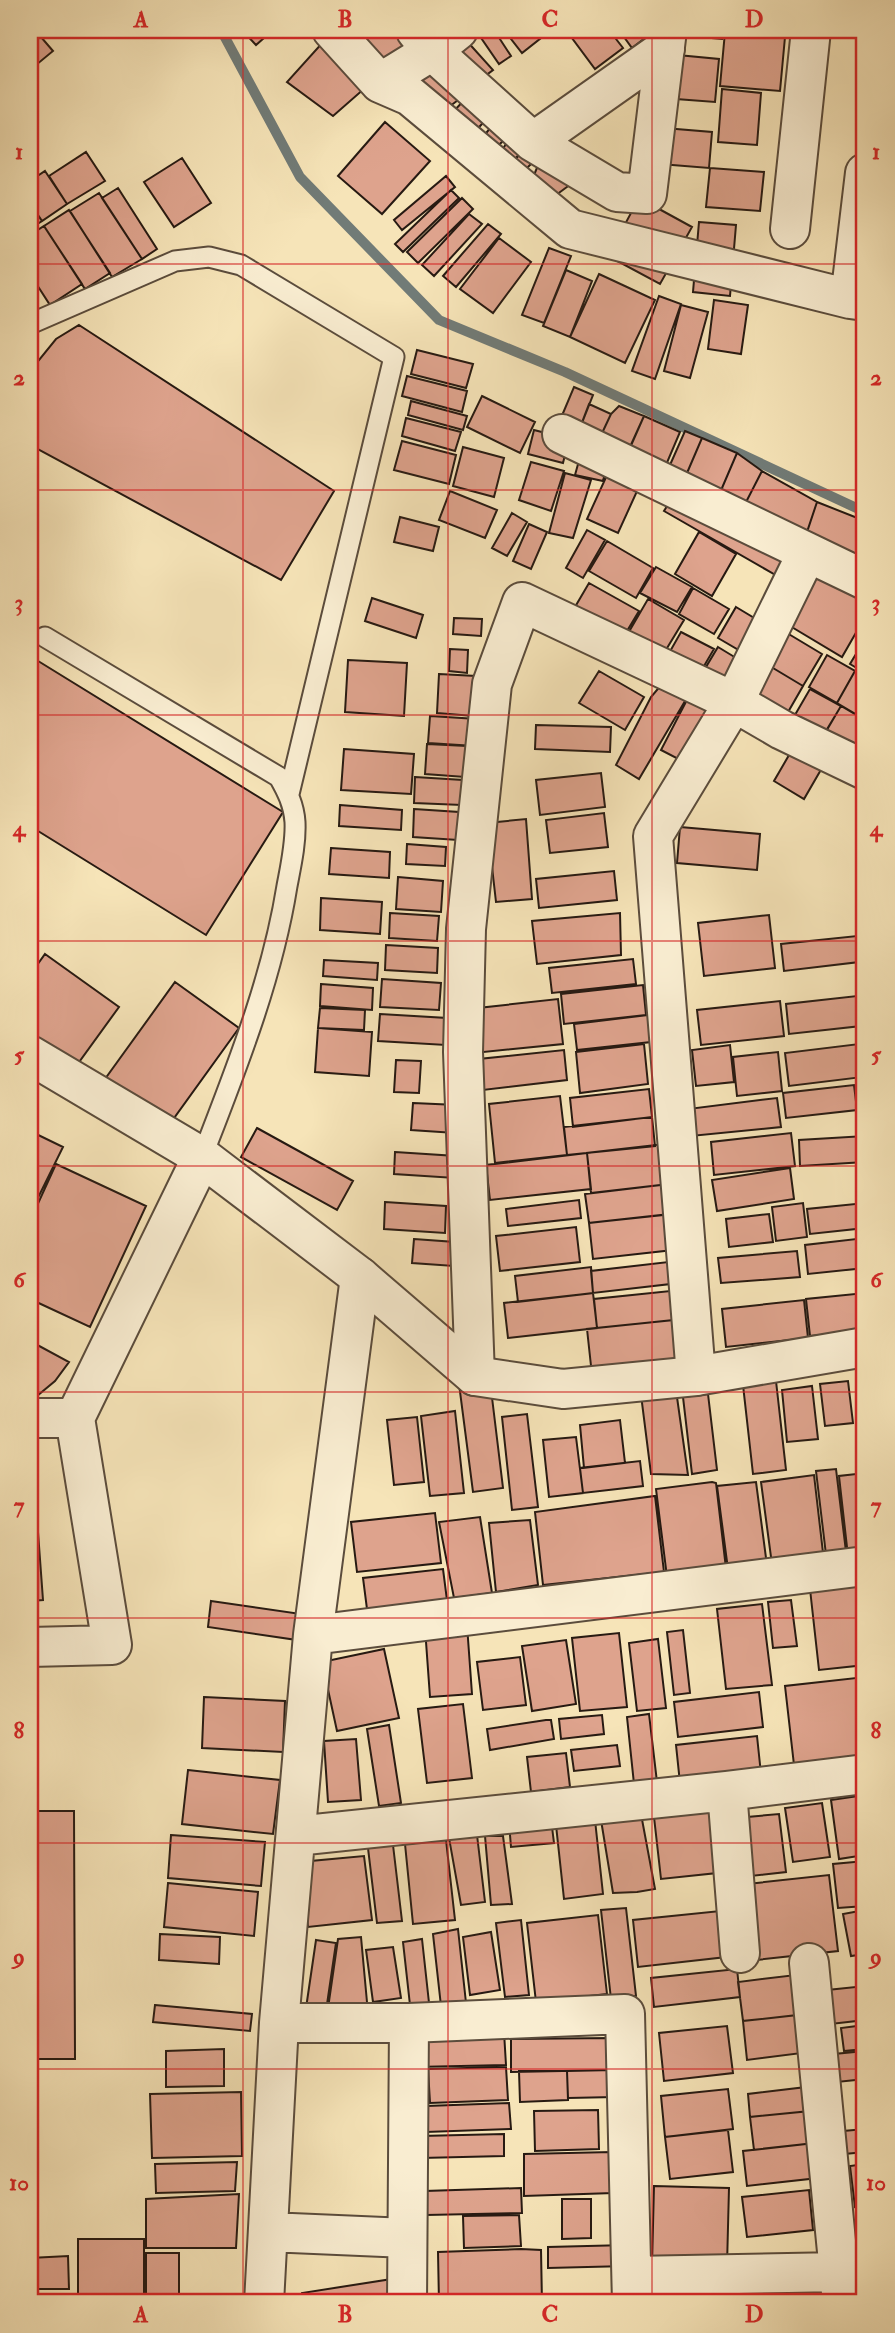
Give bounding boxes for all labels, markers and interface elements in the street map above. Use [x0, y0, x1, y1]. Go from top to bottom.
text: A [133, 5, 149, 34]
text: B [337, 5, 353, 34]
text: C [542, 5, 558, 34]
text: D [745, 5, 763, 34]
text: 1 [15, 137, 23, 166]
text: 1 [872, 137, 880, 166]
text: 2 [13, 363, 25, 392]
text: 2 [870, 363, 882, 392]
text: 3 [15, 588, 23, 617]
text: 3 [872, 588, 880, 617]
text: 4 [12, 814, 27, 843]
text: 4 [869, 814, 884, 843]
text: 5 [14, 1040, 25, 1069]
text: 5 [871, 1040, 882, 1069]
text: 6 [13, 1265, 27, 1294]
text: 6 [870, 1265, 884, 1294]
text: 7 [14, 1491, 25, 1520]
text: 7 [871, 1491, 882, 1520]
text: 8 [14, 1716, 25, 1745]
text: 8 [871, 1716, 882, 1745]
text: 9 [11, 1942, 25, 1971]
text: 9 [868, 1942, 882, 1971]
text: 10 [9, 2168, 29, 2197]
text: 10 [866, 2168, 886, 2197]
text: A [133, 2300, 149, 2329]
text: B [337, 2300, 353, 2329]
text: C [542, 2300, 558, 2329]
text: D [745, 2300, 763, 2329]

